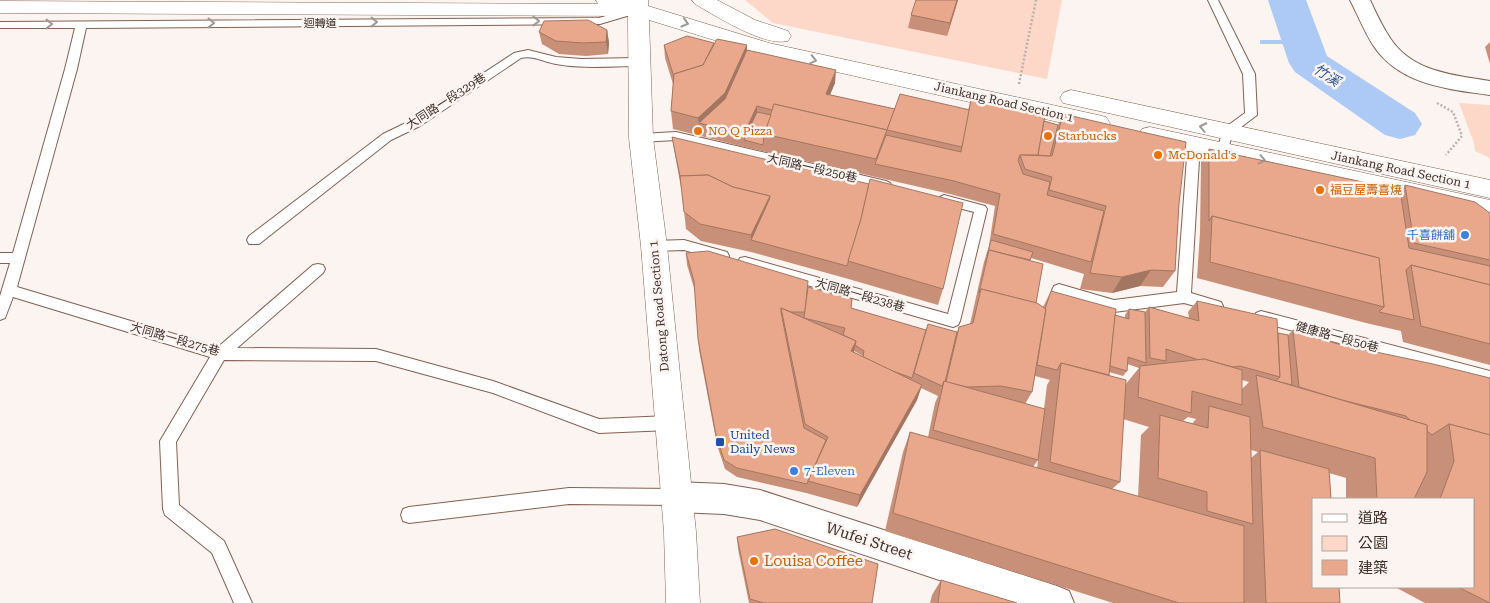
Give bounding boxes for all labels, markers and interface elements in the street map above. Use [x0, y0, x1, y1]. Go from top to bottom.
one-way arrow [532, 16, 540, 26]
street label: 迴轉道 [304, 17, 337, 30]
one-way arrow [370, 17, 378, 27]
one-way arrow [208, 18, 215, 28]
one-way arrow [681, 18, 689, 28]
one-way arrow [45, 19, 53, 29]
one-way arrow [809, 54, 818, 65]
water label: 竹溪 [1311, 61, 1345, 90]
street label: 大同路一段329巷 [404, 70, 488, 132]
street label: Jiankang Road Section 1 [933, 79, 1075, 125]
one-way arrow [1198, 122, 1207, 133]
place label: NO Q Pizza [708, 124, 773, 138]
marker: NO Q Pizza [692, 125, 704, 137]
place label: Starbucks [1058, 129, 1117, 143]
marker: Starbucks [1042, 130, 1054, 142]
place label: McDonald's [1168, 148, 1237, 162]
street label: Jiankang Road Section 1 [1330, 148, 1472, 192]
marker: McDonald's [1152, 149, 1164, 161]
street label: 大同路一段250巷 [766, 151, 858, 185]
one-way arrow [1258, 154, 1267, 165]
place label: 福豆屋壽喜燒 [1330, 183, 1402, 197]
marker: 福豆屋壽喜燒 [1314, 184, 1326, 196]
place label: 千喜餅舖 [1407, 228, 1455, 242]
marker: 千喜餅舖 [1459, 229, 1471, 241]
street label: Datong Road Section 1 [646, 240, 672, 372]
street label: 大同路一段238巷 [814, 276, 906, 314]
street label: 健康路一段50巷 [1294, 319, 1380, 355]
street label: 大同路一段275巷 [129, 320, 221, 358]
place label: United Daily News [730, 428, 795, 456]
marker: United Daily News [714, 436, 726, 448]
place label: 7-Eleven [804, 464, 855, 478]
marker: 7-Eleven [788, 465, 800, 477]
legend [1312, 498, 1475, 588]
text: 道路 [1358, 509, 1388, 527]
street label: Wufei Street [823, 519, 915, 564]
text: 公園 [1358, 534, 1388, 552]
place label: Louisa Coffee [764, 552, 863, 570]
marker: Louisa Coffee [748, 555, 760, 567]
text: 建築 [1358, 559, 1388, 577]

